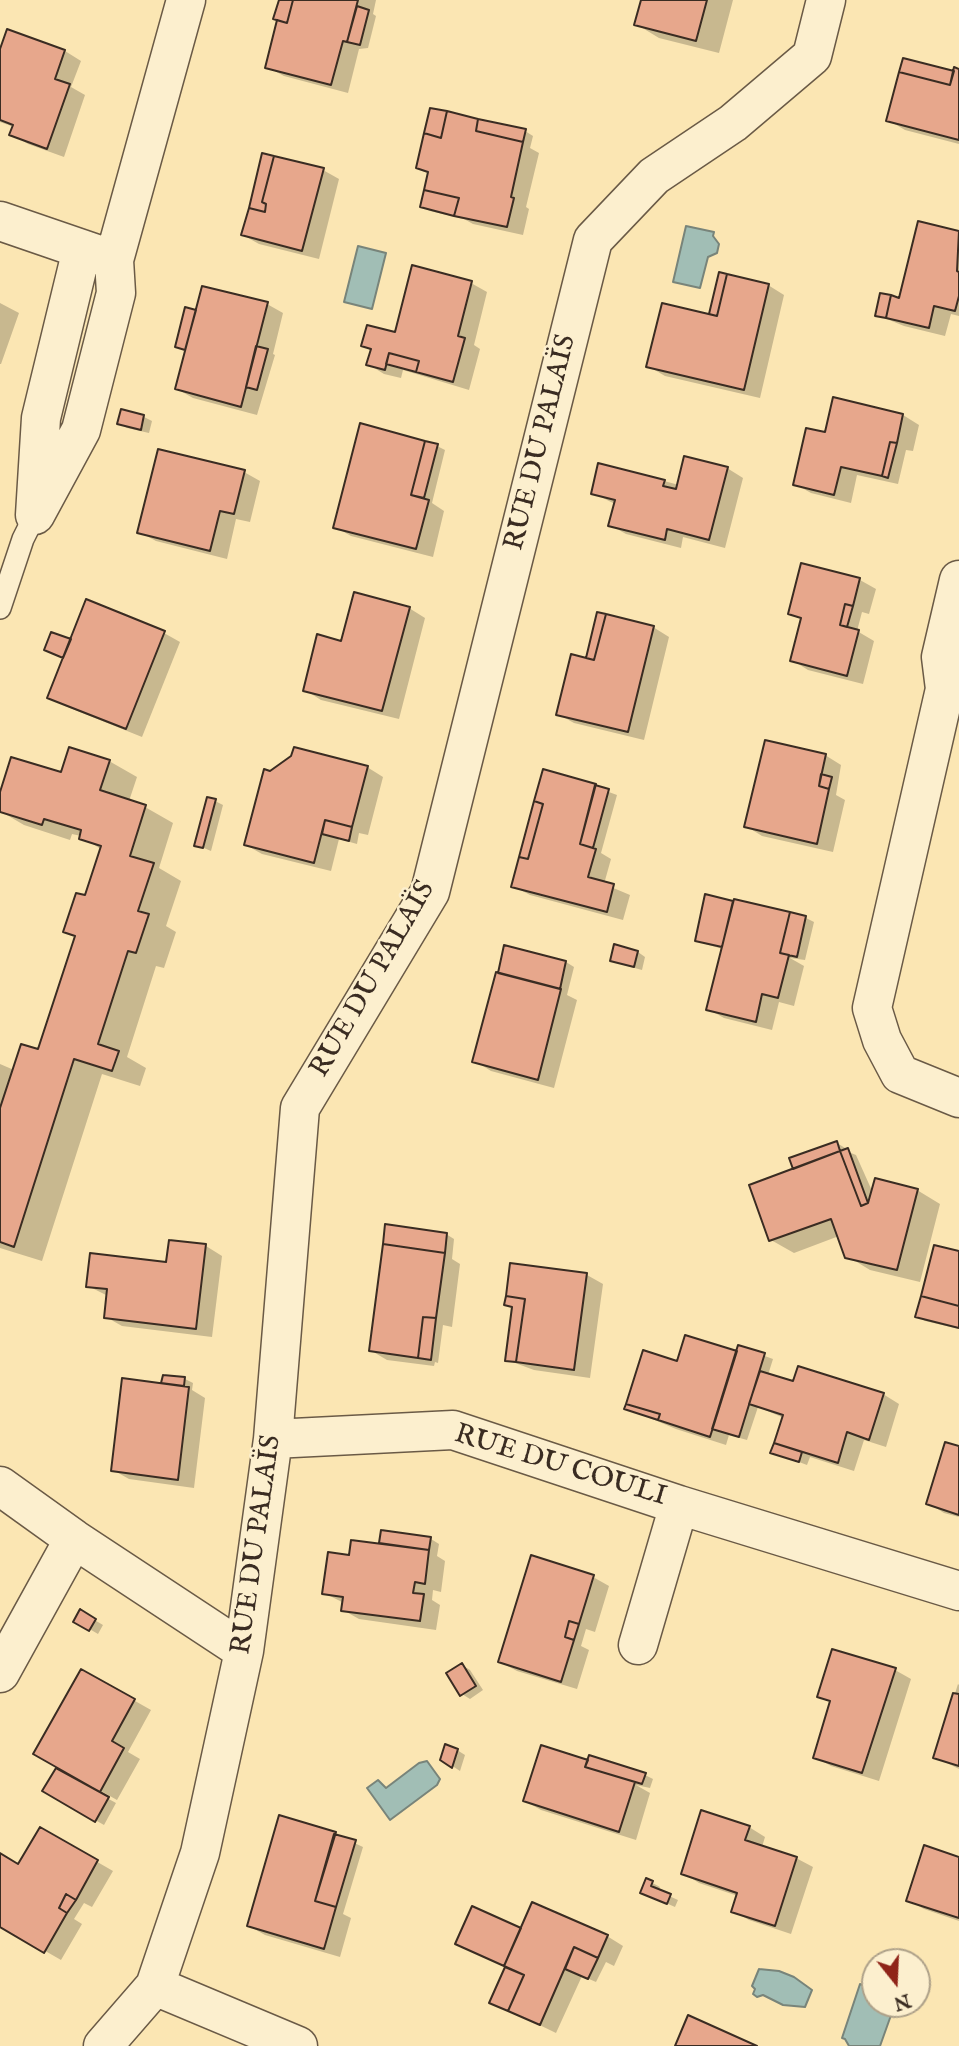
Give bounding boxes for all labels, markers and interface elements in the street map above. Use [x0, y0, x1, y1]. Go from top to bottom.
street label: RUE DU PALAÏS [499, 332, 585, 554]
street label: RUE DU PALAÏS [304, 876, 444, 1084]
street label: RUE DU COULI [450, 1419, 670, 1515]
street label: RUE DU PALAÏS [226, 1433, 290, 1657]
north arrow [861, 1948, 931, 2018]
text: N [890, 1987, 913, 2015]

